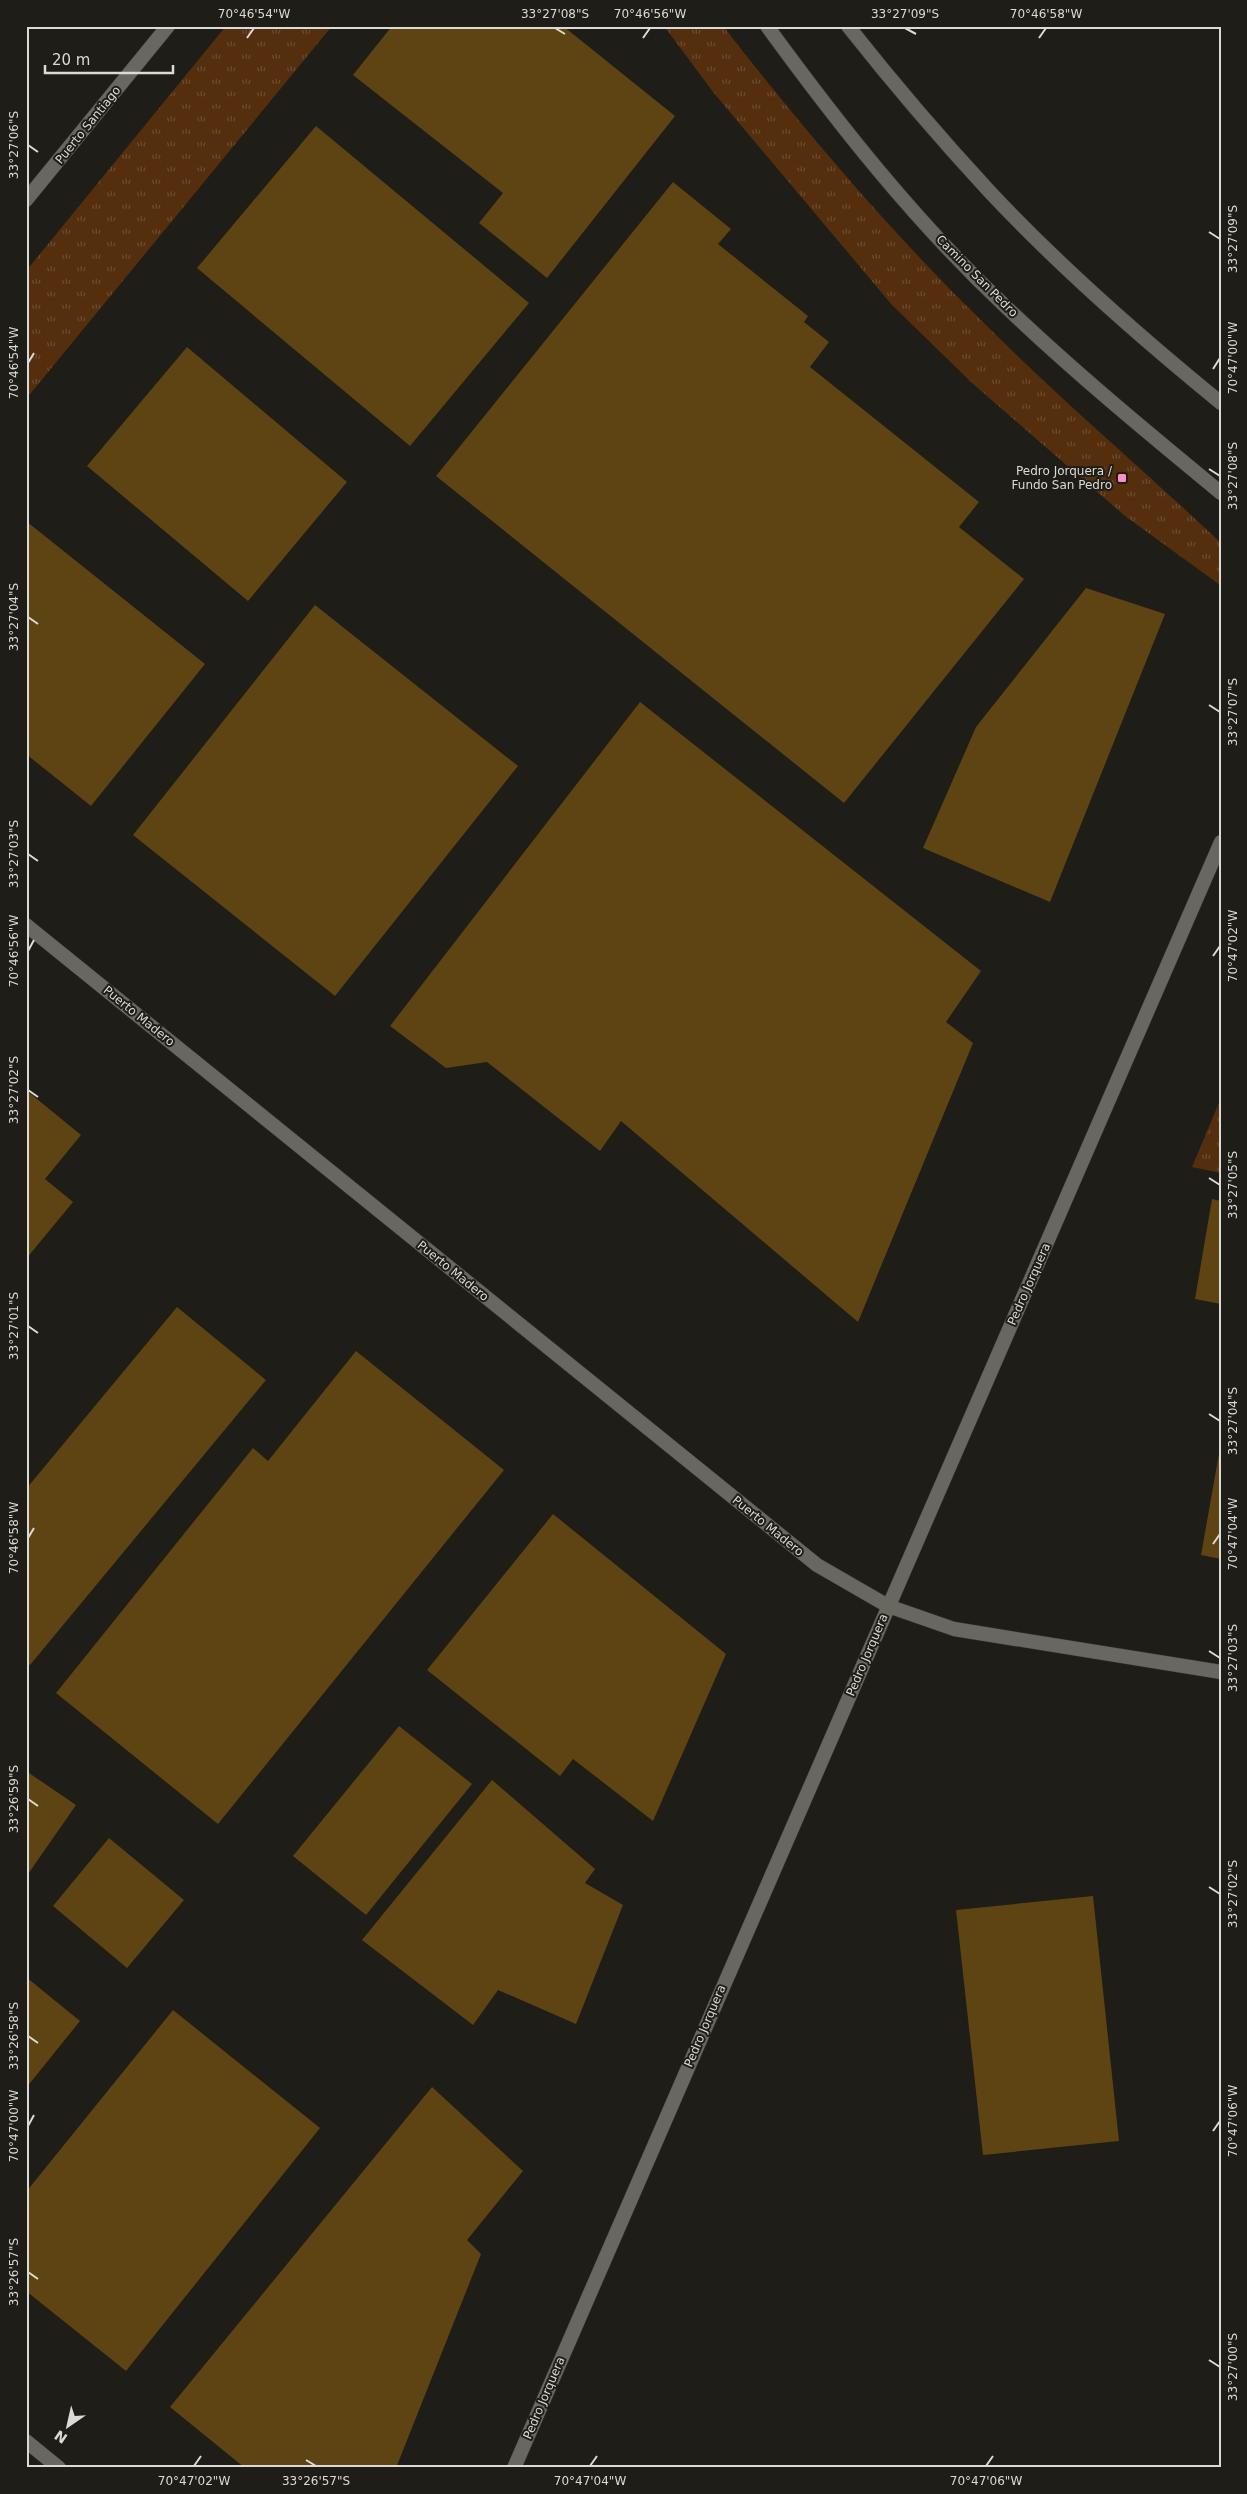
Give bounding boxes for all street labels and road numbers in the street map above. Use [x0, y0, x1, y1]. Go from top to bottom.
street label: Puerto Santiago [52, 83, 124, 167]
street label: Camino San Pedro [933, 232, 1021, 320]
street label: Puerto Madero [101, 983, 177, 1049]
street label: Puerto Madero [415, 1238, 491, 1304]
street label: Pedro Jorquera [1005, 1241, 1053, 1327]
street label: Puerto Madero [730, 1493, 806, 1559]
street label: Pedro Jorquera [843, 1612, 891, 1698]
street label: Pedro Jorquera [681, 1983, 729, 2069]
street label: Pedro Jorquera [520, 2355, 568, 2441]

